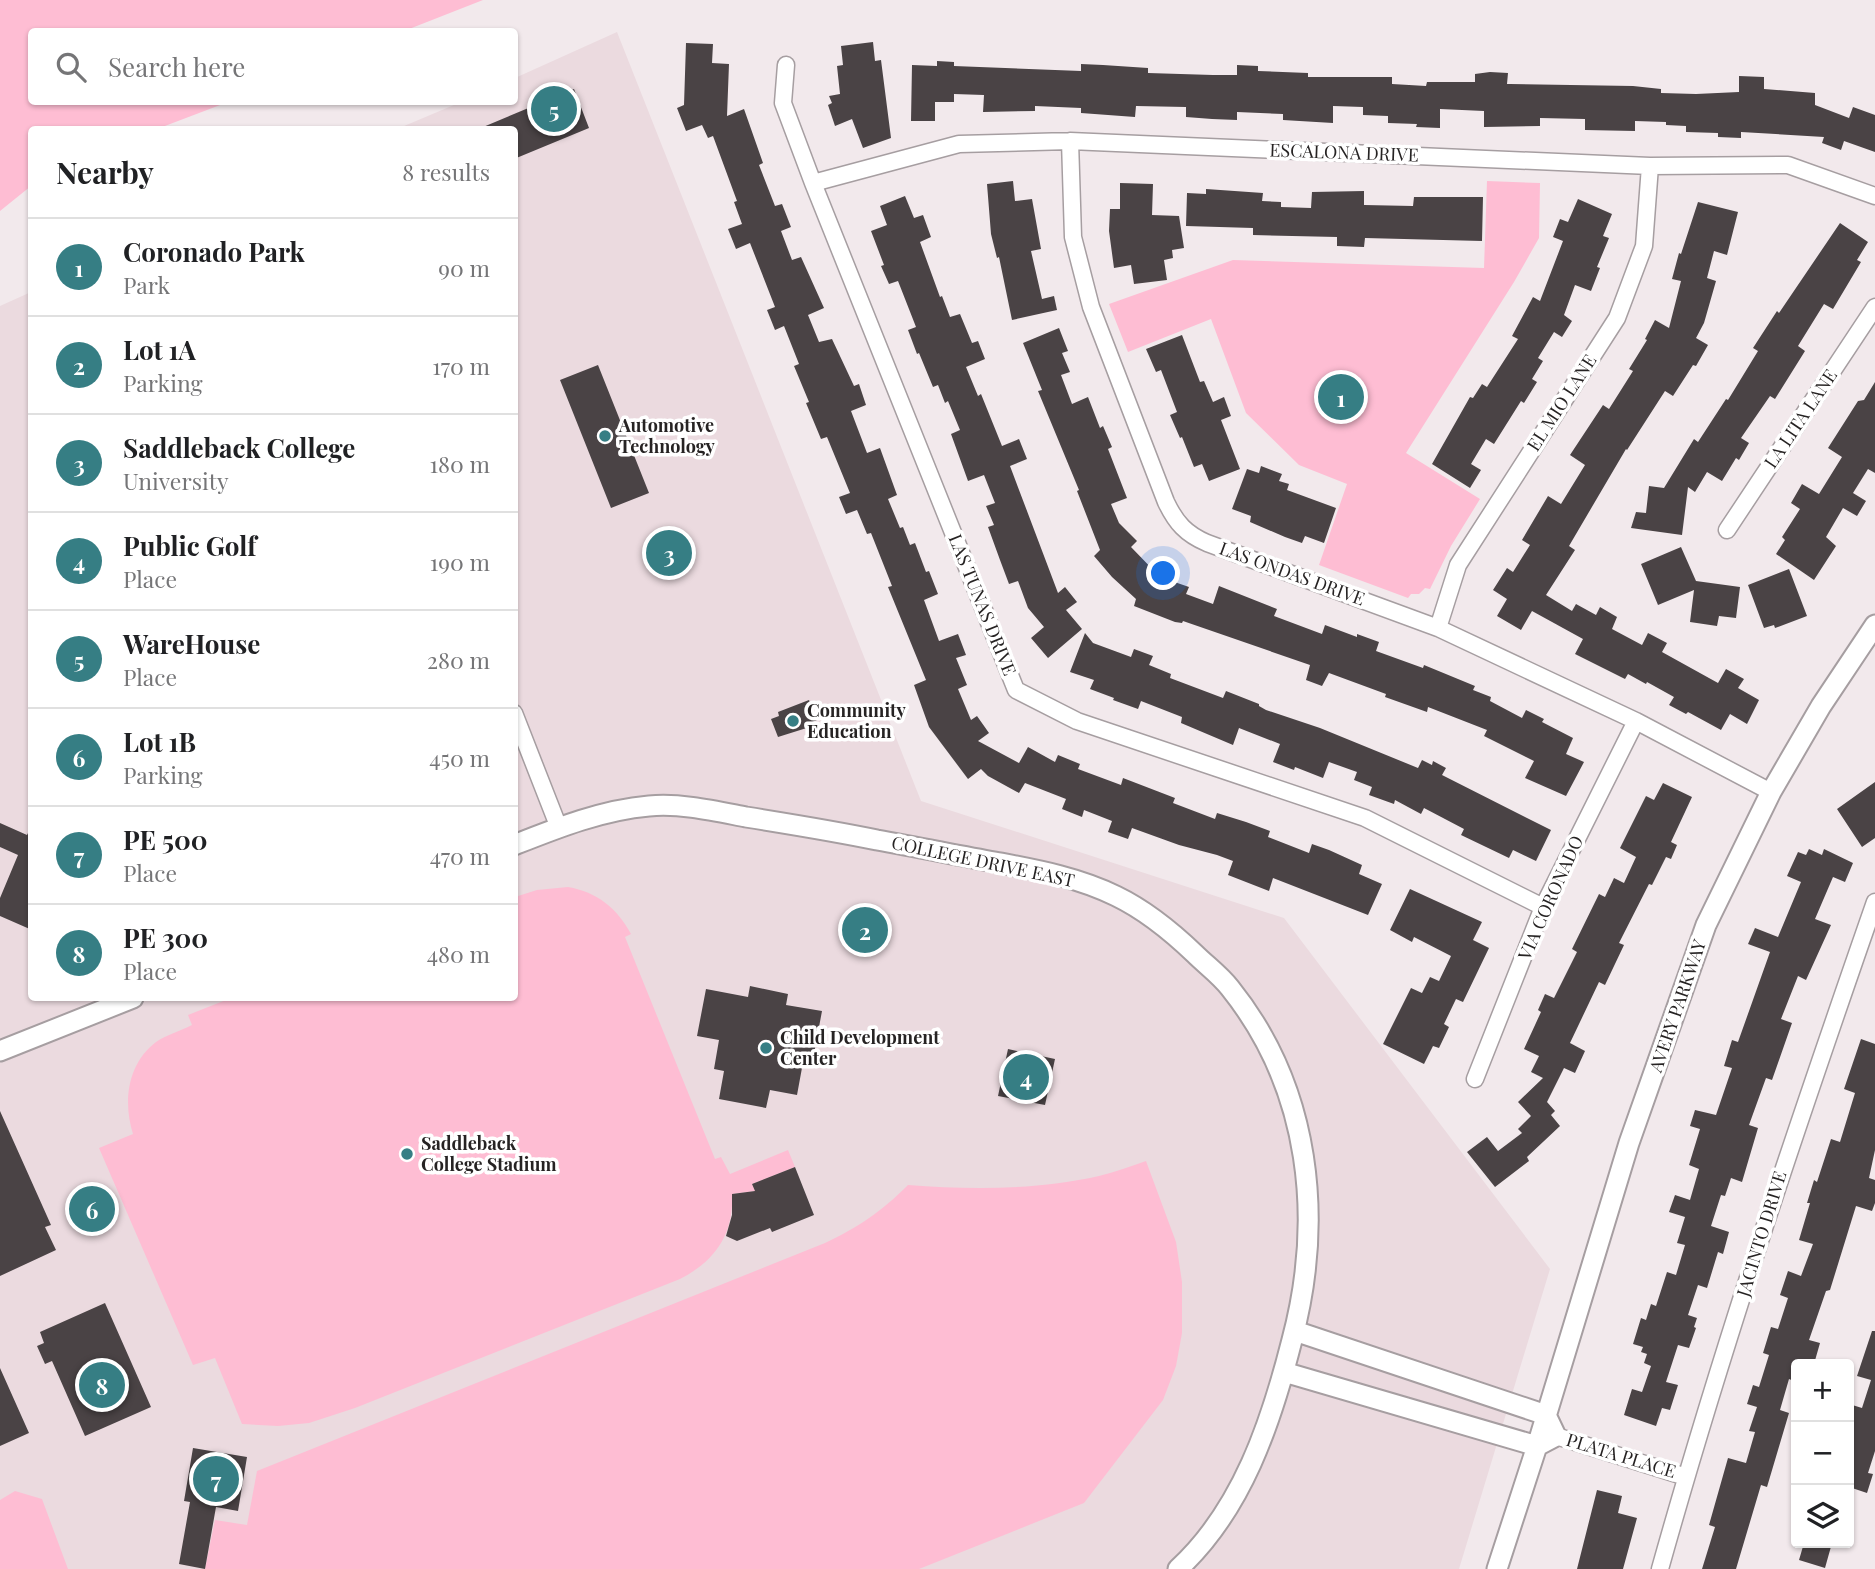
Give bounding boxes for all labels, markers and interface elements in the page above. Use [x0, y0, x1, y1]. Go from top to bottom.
search box [28, 28, 518, 105]
icon: search [52, 48, 90, 86]
text: Search here [108, 49, 245, 84]
pin: 5 [531, 83, 577, 135]
street label: ESCALONA DRIVE [1269, 137, 1419, 167]
text: Nearby [56, 152, 154, 192]
text: 8 results [402, 156, 490, 187]
text: Coronado Park [123, 234, 305, 269]
text: 1 [75, 252, 83, 283]
text: 90 m [438, 252, 490, 283]
text: Park [123, 269, 170, 300]
text: Lot 1A [123, 332, 196, 367]
street label: EL MIO LANE [1521, 349, 1601, 455]
text: 2 [73, 350, 85, 381]
text: 170 m [432, 350, 490, 381]
street label: LA LITA LANE [1758, 364, 1842, 473]
text: Parking [123, 367, 203, 398]
pin: 1 [1318, 371, 1364, 423]
place label: Automotive Technology [618, 413, 716, 458]
marker: Automotive Technology [597, 428, 613, 444]
text: Saddleback College [123, 430, 355, 465]
text: 3 [73, 448, 85, 479]
text: 180 m [430, 448, 490, 479]
text: University [123, 465, 228, 496]
pin: 3 [646, 527, 692, 579]
text: Public Golf [123, 528, 256, 563]
street label: LAS TUNAS DRIVE [944, 530, 1022, 679]
street label: LAS ONDAS DRIVE [1216, 536, 1368, 611]
text: 4 [73, 546, 85, 577]
text: 190 m [430, 546, 490, 577]
your location [1146, 556, 1180, 590]
text: Place [123, 563, 177, 594]
text: WareHouse [123, 626, 260, 661]
text: 5 [74, 644, 84, 675]
text: 280 m [427, 644, 490, 675]
text: Place [123, 661, 177, 692]
place label: Community Education [807, 698, 906, 743]
marker: Community Education [785, 713, 801, 729]
text: Lot 1B [123, 724, 196, 759]
text: 6 [73, 742, 85, 773]
text: 450 m [429, 742, 490, 773]
text: Parking [123, 759, 203, 790]
text: PE 500 [123, 822, 208, 857]
street label: COLLEGE DRIVE EAST [890, 830, 1077, 892]
street label: VIA CORONADO [1512, 832, 1588, 964]
text: 7 [74, 840, 84, 871]
text: 470 m [430, 840, 490, 871]
text: Place [123, 857, 177, 888]
pin: 2 [842, 904, 888, 956]
text: PE 300 [123, 920, 208, 955]
street label: AVERY PARKWAY [1643, 936, 1711, 1076]
text: 8 [73, 938, 85, 969]
text: 480 m [427, 938, 490, 969]
text: Place [123, 955, 177, 986]
place label: Child Development Center [780, 1025, 940, 1070]
marker: Child Development Center [758, 1040, 774, 1056]
pin: 4 [1003, 1051, 1049, 1103]
place label: Saddleback College Stadium [421, 1131, 557, 1176]
marker: Saddleback College Stadium [399, 1146, 415, 1162]
street label: JACINTO DRIVE [1730, 1168, 1792, 1300]
pin: 6 [69, 1183, 115, 1235]
pin: 8 [79, 1359, 125, 1411]
map controls [1791, 1359, 1854, 1548]
button: + [1791, 1359, 1854, 1422]
button: − [1791, 1422, 1854, 1485]
street label: PLATA PLACE [1564, 1427, 1679, 1483]
pin: 7 [193, 1453, 239, 1505]
button: layers [1791, 1485, 1854, 1548]

